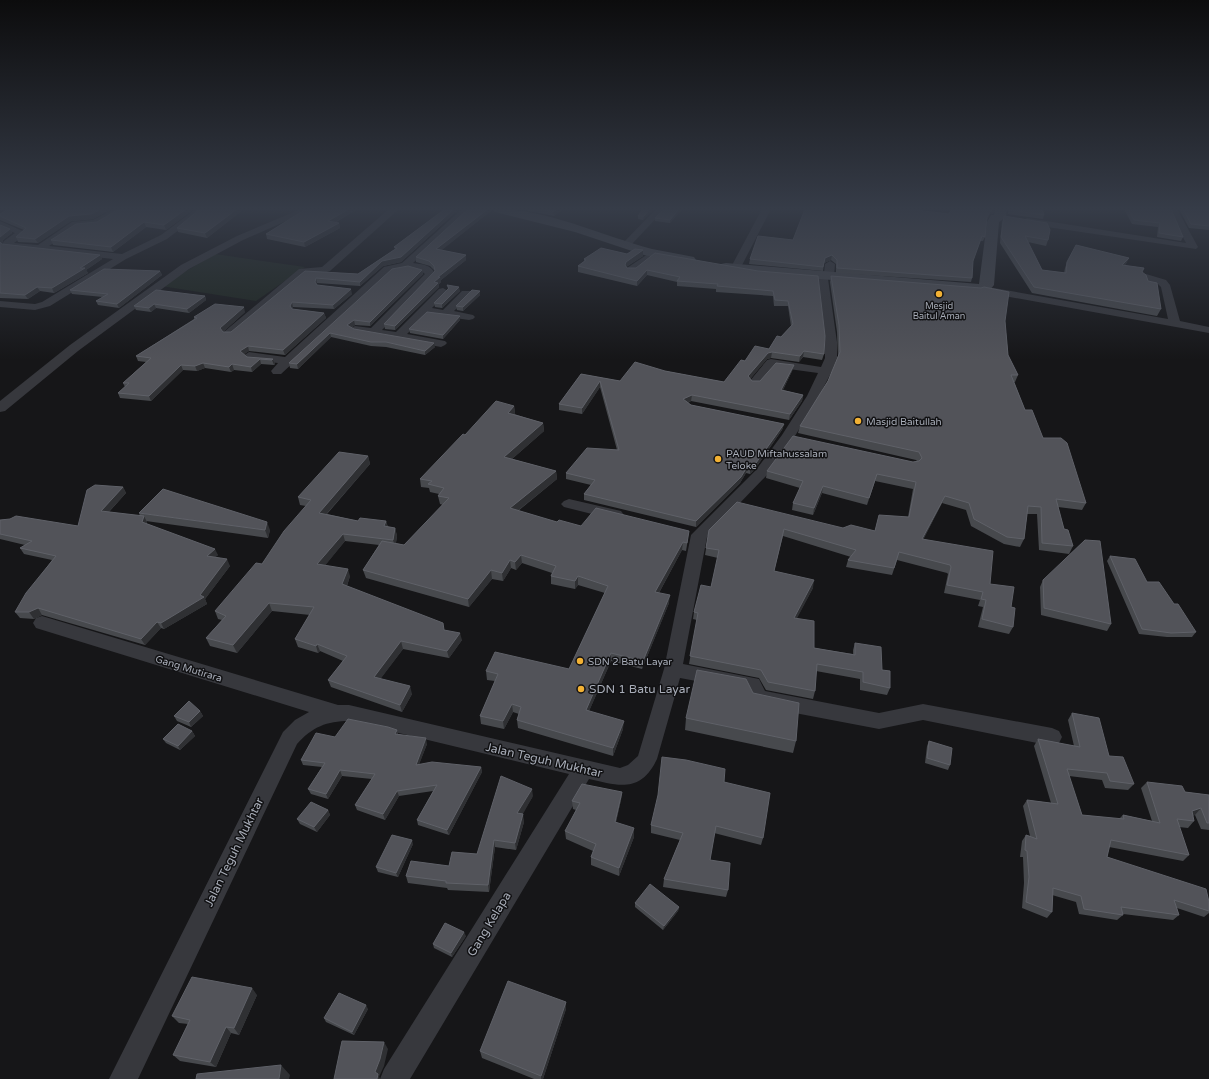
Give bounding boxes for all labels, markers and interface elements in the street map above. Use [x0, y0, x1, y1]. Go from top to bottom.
marker: Mesjid Baitul Aman [934, 289, 944, 299]
place label: Mesjid Baitul Aman [913, 301, 965, 322]
marker: Masjid Baitullah [853, 416, 863, 426]
place label: Masjid Baitullah [866, 416, 942, 428]
place label: PAUD Miftahussalam Teloke [726, 448, 827, 472]
marker: PAUD Miftahussalam Teloke [713, 454, 723, 464]
street label: Gang Mutirara [154, 653, 223, 685]
marker: SDN 2 Batu Layar [575, 656, 585, 666]
place label: SDN 2 Batu Layar [588, 656, 672, 668]
place label: SDN 1 Batu Layar [589, 682, 690, 696]
marker: SDN 1 Batu Layar [576, 684, 586, 694]
street label: Jalan Teguh Mukhtar [484, 740, 604, 780]
street label: Jalan Teguh Mukhtar [202, 795, 267, 909]
street label: Gang Kelapa [464, 889, 514, 959]

